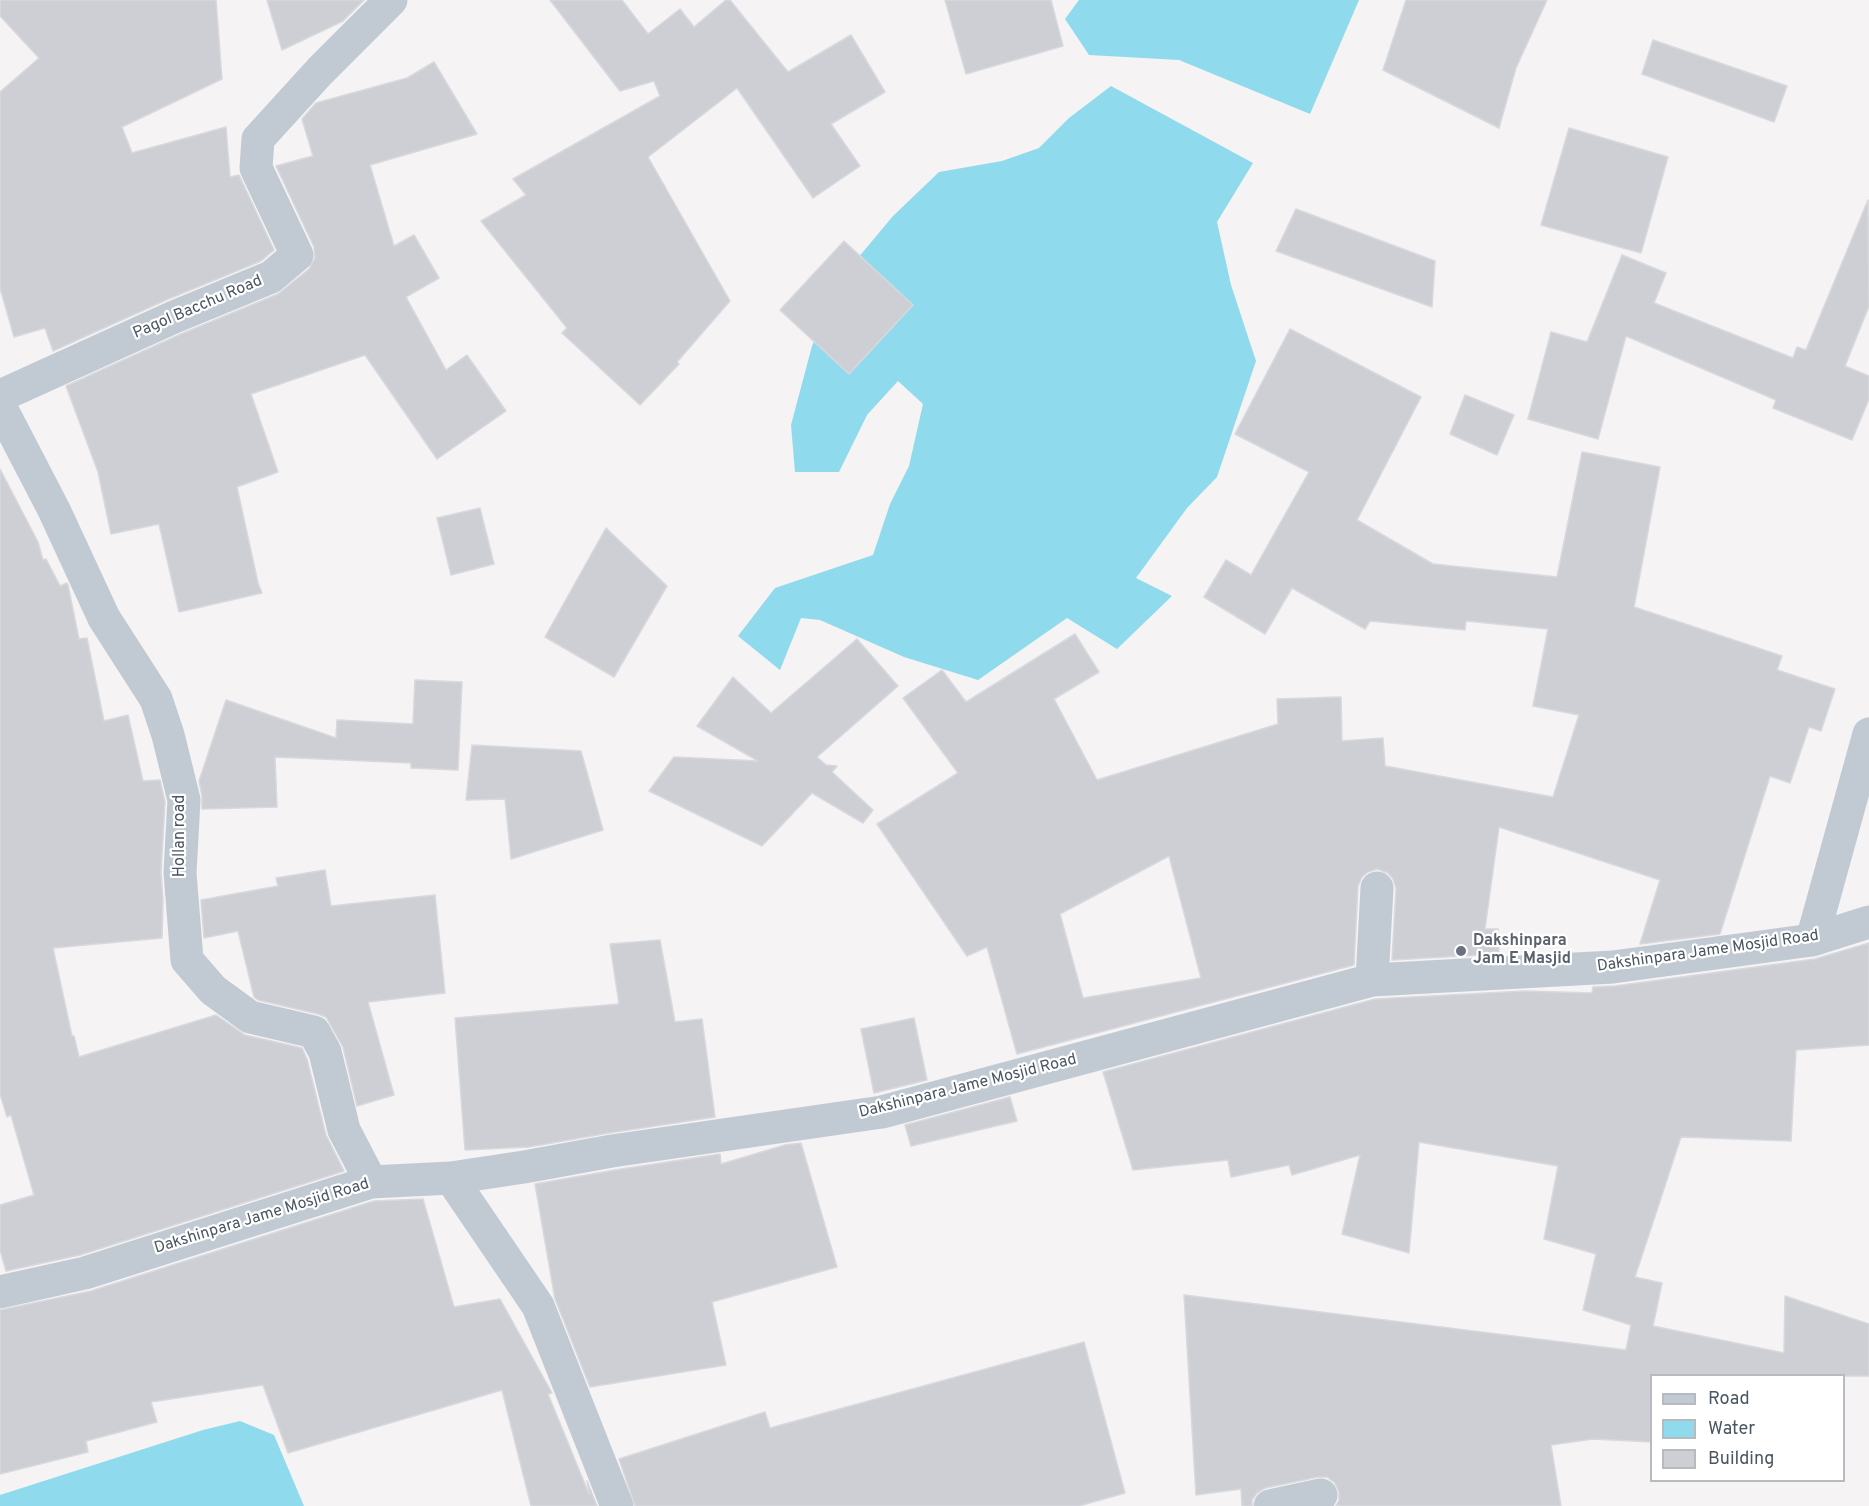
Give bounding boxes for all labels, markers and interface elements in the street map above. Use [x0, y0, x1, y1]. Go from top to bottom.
street label: Pagol Bacchu Road [131, 272, 265, 344]
street label: Hollan road [171, 795, 191, 877]
street label: Dakshinpara Jame Mosjid Road [1596, 927, 1820, 977]
place label: Dakshinpara Jam E Masjid [1473, 932, 1571, 970]
marker: Dakshinpara Jam E Masjid [1454, 944, 1468, 958]
street label: Dakshinpara Jame Mosjid Road [857, 1051, 1079, 1123]
street label: Dakshinpara Jame Mosjid Road [152, 1175, 372, 1259]
legend [1650, 1374, 1845, 1482]
text: Road [1708, 1388, 1750, 1411]
text: Water [1708, 1418, 1755, 1441]
text: Building [1708, 1448, 1774, 1471]

